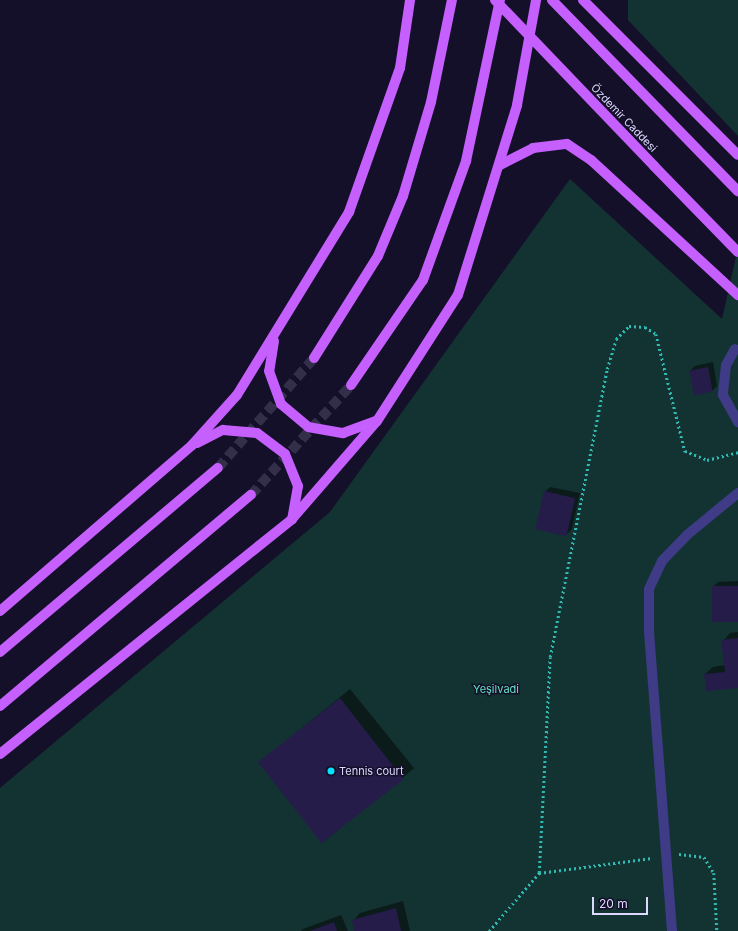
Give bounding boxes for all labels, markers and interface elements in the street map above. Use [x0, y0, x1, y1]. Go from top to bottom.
street label: Özdemir Caddesi [588, 81, 660, 155]
park label: Yeşilvadi [473, 682, 519, 696]
place label: Tennis court [339, 764, 404, 778]
marker: Tennis court [326, 766, 336, 776]
scale bar [594, 889, 650, 915]
text: 20 m [599, 896, 628, 911]

